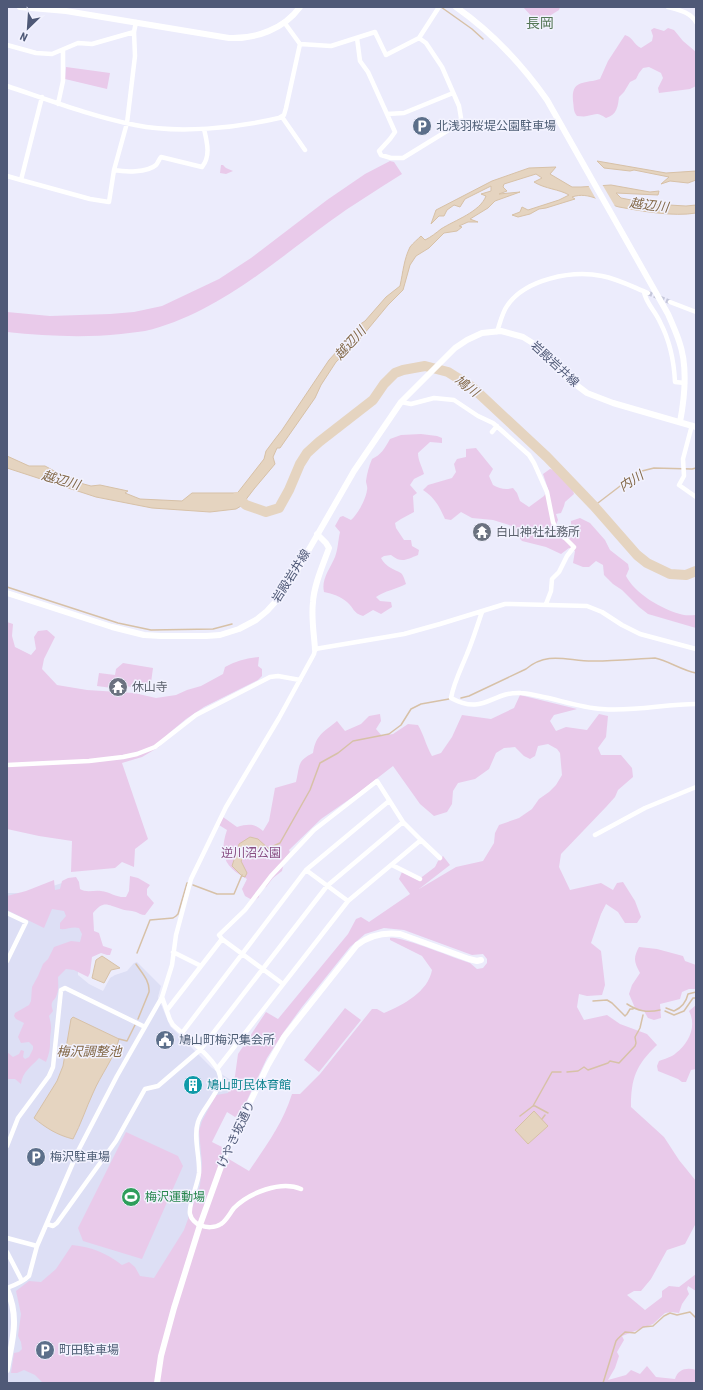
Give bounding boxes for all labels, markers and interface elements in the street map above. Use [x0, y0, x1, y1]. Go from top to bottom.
north arrow [8, 8, 48, 48]
district label: 長岡 [526, 15, 554, 31]
text: N [18, 29, 30, 44]
parking icon: 北浅羽桜堤公園駐車場 [411, 115, 433, 137]
place label: 北浅羽桜堤公園駐車場 [436, 119, 556, 133]
water label: 越辺川 [629, 195, 671, 215]
water label: 越辺川 [331, 322, 370, 363]
street label: 岩殿岩井線 [528, 338, 582, 390]
water label: 鳩川 [452, 372, 483, 401]
water label: 越辺川 [40, 467, 84, 493]
water label: 内川 [616, 467, 648, 494]
temple icon: 白山神社社務所 [471, 521, 493, 543]
place label: 白山神社社務所 [496, 525, 580, 539]
street label: 岩殿岩井線 [269, 547, 313, 605]
temple icon: 休山寺 [107, 676, 129, 698]
place label: 休山寺 [132, 680, 168, 694]
park label: 逆川沼公園 [221, 846, 281, 860]
public building icon: 鳩山町梅沢集会所 [154, 1029, 176, 1051]
place label: 鳩山町梅沢集会所 [179, 1033, 275, 1047]
water label: 梅沢調整池 [56, 1044, 123, 1059]
building icon: 鳩山町民体育館 [182, 1074, 204, 1096]
place label: 鳩山町民体育館 [207, 1078, 291, 1092]
street label: けやき坂通り [214, 1098, 258, 1170]
parking icon: 梅沢駐車場 [25, 1146, 47, 1168]
place label: 梅沢駐車場 [50, 1150, 110, 1164]
sports icon: 梅沢運動場 [120, 1186, 142, 1208]
place label: 梅沢運動場 [145, 1190, 205, 1204]
parking icon: 町田駐車場 [34, 1339, 56, 1361]
place label: 町田駐車場 [59, 1343, 119, 1357]

